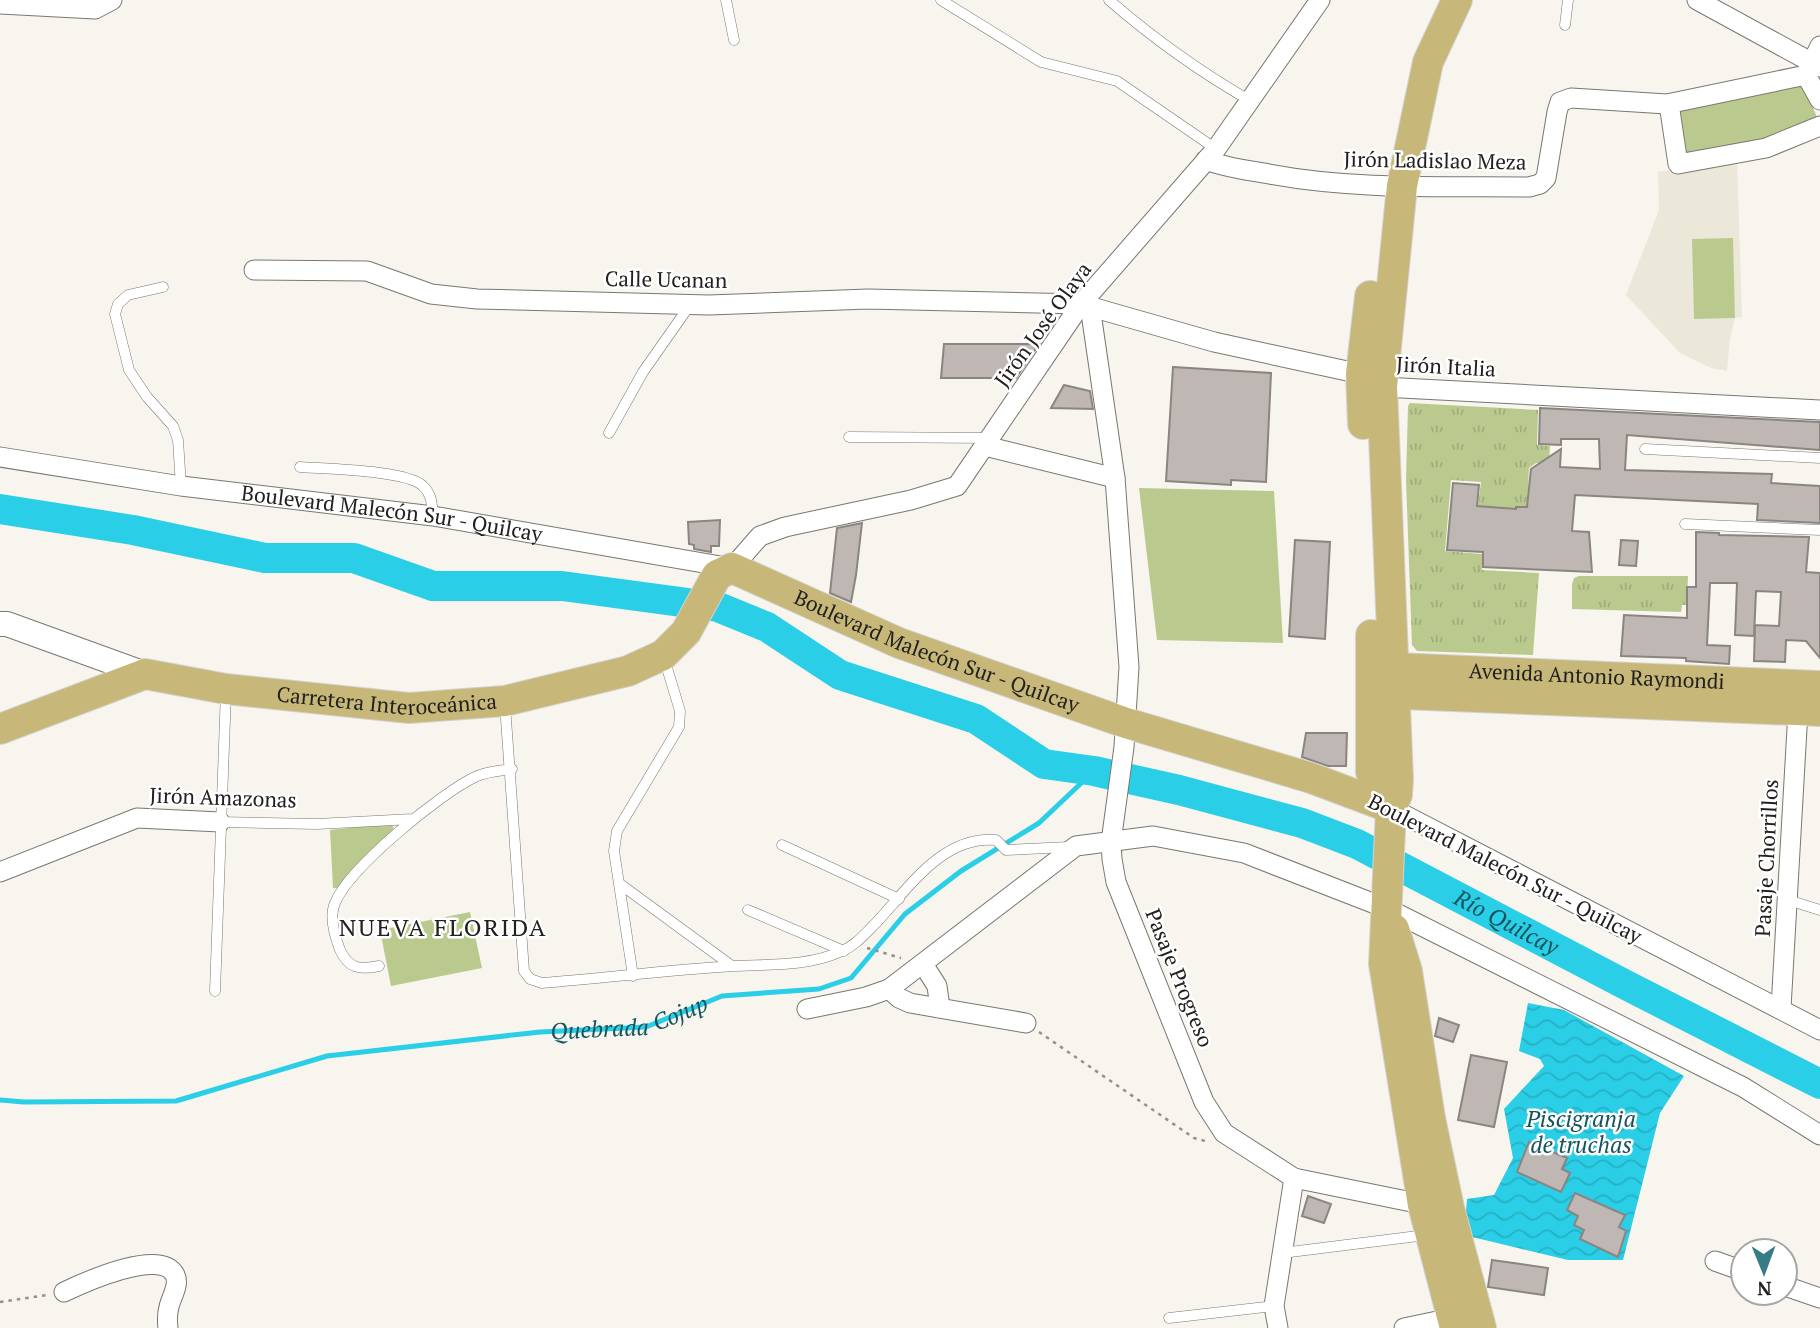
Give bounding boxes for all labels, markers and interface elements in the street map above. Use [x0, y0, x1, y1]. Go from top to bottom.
street label: Jirón Ladislao Meza [1343, 144, 1527, 176]
street label: Jirón José Olaya [987, 256, 1097, 392]
street label: Calle Ucanan [605, 264, 728, 294]
street label: Jirón Italia [1395, 349, 1497, 383]
street label: Boulevard Malecón Sur - Quilcay [240, 478, 545, 548]
street label: Boulevard Malecón Sur - Quilcay [790, 583, 1084, 719]
street label: Avenida Antonio Raymondi [1468, 656, 1725, 695]
street label: Carretera Interoceánica [276, 679, 498, 721]
street label: Pasaje Chorrillos [1748, 778, 1784, 937]
street label: Jirón Amazonas [149, 780, 297, 814]
street label: Boulevard Malecón Sur - Quilcay [1364, 787, 1647, 950]
water label: Río Quilcay [1448, 881, 1565, 962]
street label: Pasaje Progreso [1139, 904, 1220, 1051]
district label: NUEVA FLORIDA [339, 911, 547, 943]
water label: Quebrada Cojup [550, 987, 712, 1046]
water label: Piscigranja de truchas [1525, 1103, 1636, 1160]
north arrow [1729, 1237, 1799, 1307]
text: N [1756, 1277, 1772, 1302]

